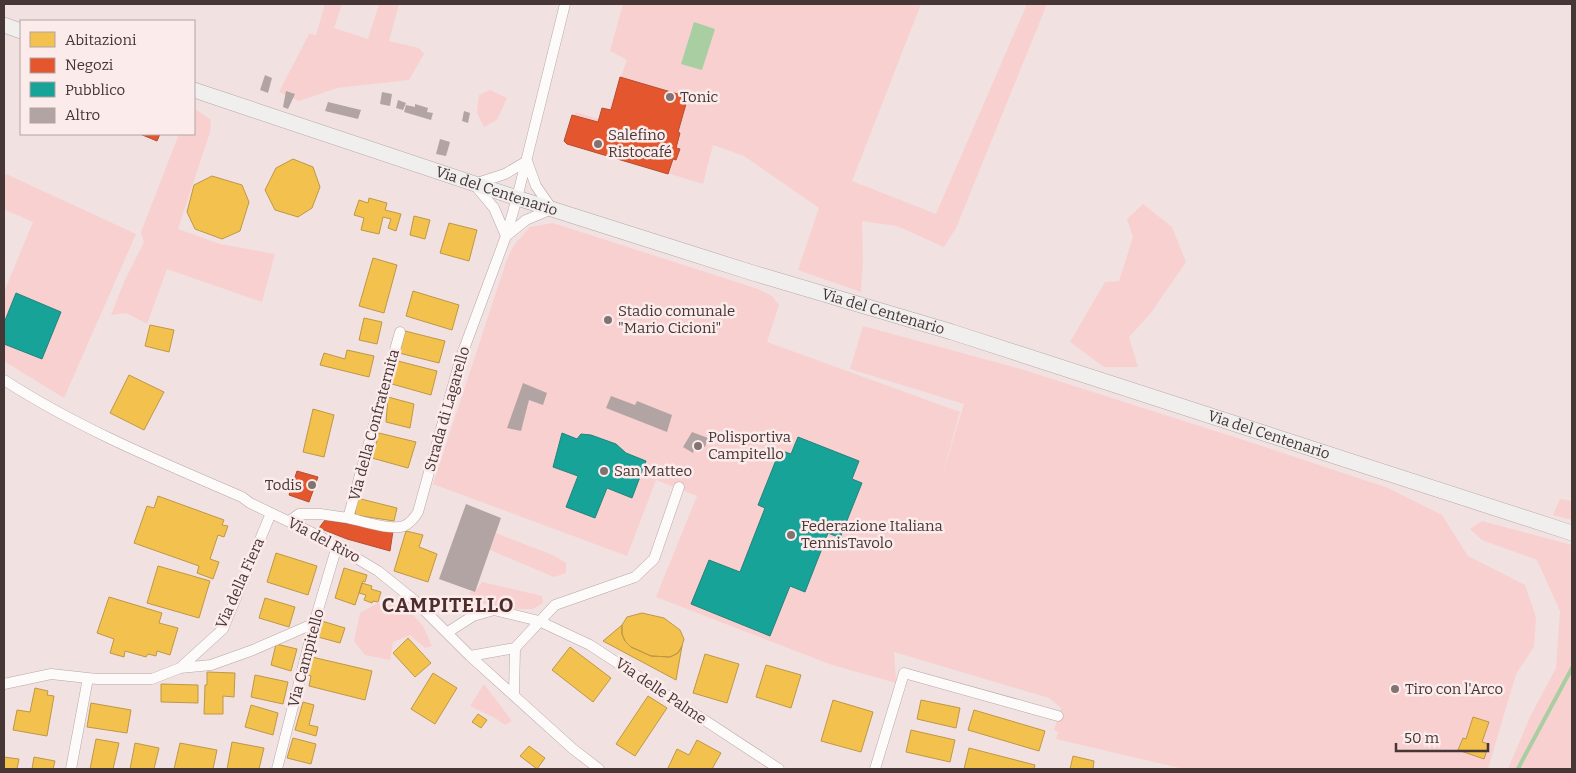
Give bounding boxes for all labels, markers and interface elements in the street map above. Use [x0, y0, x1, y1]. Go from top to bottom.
legend [20, 20, 195, 135]
text: Abitazioni [65, 31, 137, 49]
text: Negozi [65, 56, 114, 74]
text: Pubblico [65, 81, 125, 99]
place label: Tonic [680, 88, 719, 106]
marker: Tonic [664, 91, 676, 103]
text: Altro [65, 106, 100, 124]
place label: Salefino Ristocafé [608, 126, 672, 161]
marker: Salefino Ristocafé [592, 138, 604, 150]
street label: Via del Centenario [433, 162, 560, 219]
street label: Via del Centenario [820, 285, 947, 338]
place label: Stadio comunale "Mario Cicioni" [618, 302, 735, 337]
marker: Stadio comunale "Mario Cicioni" [602, 314, 614, 326]
street label: Strada di Lagarello [421, 344, 473, 474]
street label: Via della Confraternita [345, 347, 403, 503]
street label: Via del Centenario [1206, 407, 1332, 463]
place label: Polisportiva Campitello [708, 428, 791, 463]
marker: Polisportiva Campitello [692, 440, 704, 452]
place label: San Matteo [614, 462, 692, 480]
marker: San Matteo [598, 465, 610, 477]
place label: Todis [265, 476, 302, 494]
marker: Todis [306, 479, 318, 491]
street label: Via del Rivo [285, 513, 363, 567]
place label: Federazione Italiana TennisTavolo [801, 517, 943, 552]
marker: Federazione Italiana TennisTavolo [785, 529, 797, 541]
street label: Via della Fiera [212, 535, 268, 631]
district label: CAMPITELLO [382, 593, 514, 617]
street label: Via Campitello [284, 607, 328, 709]
street label: Via delle Palme [612, 654, 710, 728]
place label: Tiro con l'Arco [1405, 680, 1503, 698]
marker: Tiro con l'Arco [1389, 683, 1401, 695]
scale bar [1396, 720, 1488, 752]
text: 50 m [1404, 729, 1440, 747]

